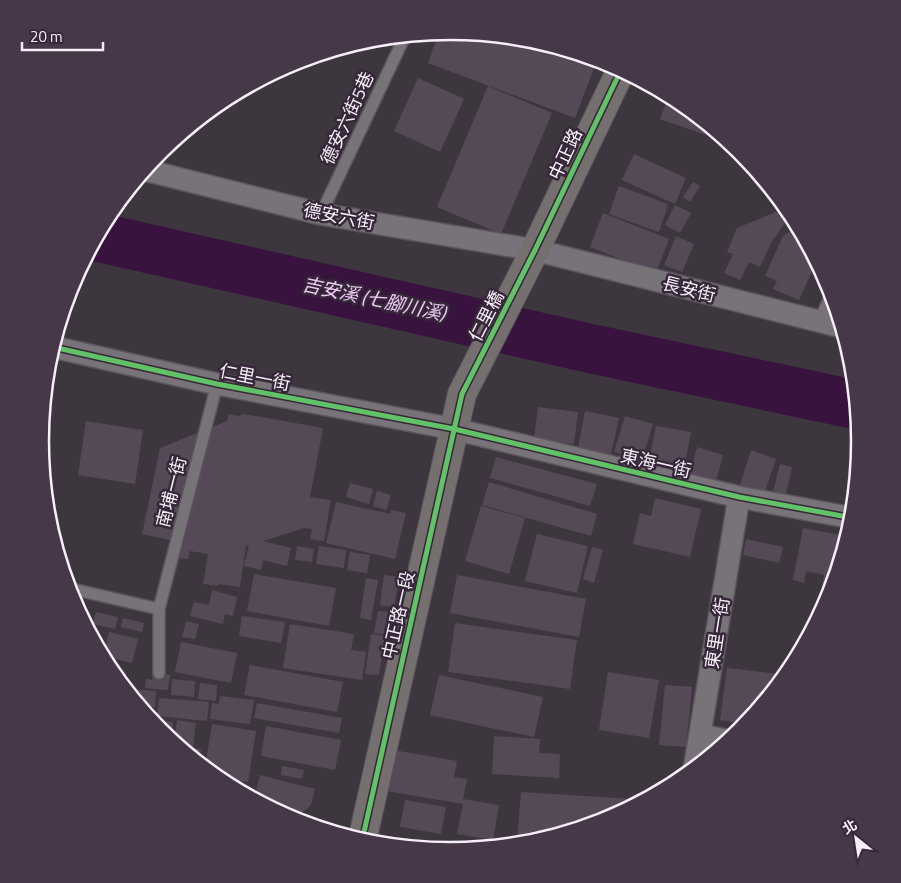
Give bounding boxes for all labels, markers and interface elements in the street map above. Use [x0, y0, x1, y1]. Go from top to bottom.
scale bar [22, 20, 104, 52]
text: 20 m [30, 25, 63, 48]
street label: 德安六街5巷 [314, 67, 380, 169]
street label: 中正路 [541, 124, 589, 184]
street label: 德安六街 [301, 196, 377, 236]
water label: 吉安溪 (七腳川溪) [300, 269, 450, 328]
street label: 長安街 [660, 269, 718, 309]
street label: 仁里橋 [462, 286, 510, 346]
street label: 仁里一街 [217, 357, 293, 397]
street label: 東海一街 [618, 442, 694, 484]
street label: 南埔一街 [149, 454, 193, 530]
street label: 中正路一段 [375, 568, 421, 662]
street label: 東里一街 [698, 595, 736, 671]
north arrow [831, 813, 881, 863]
text: 北 [838, 814, 861, 839]

